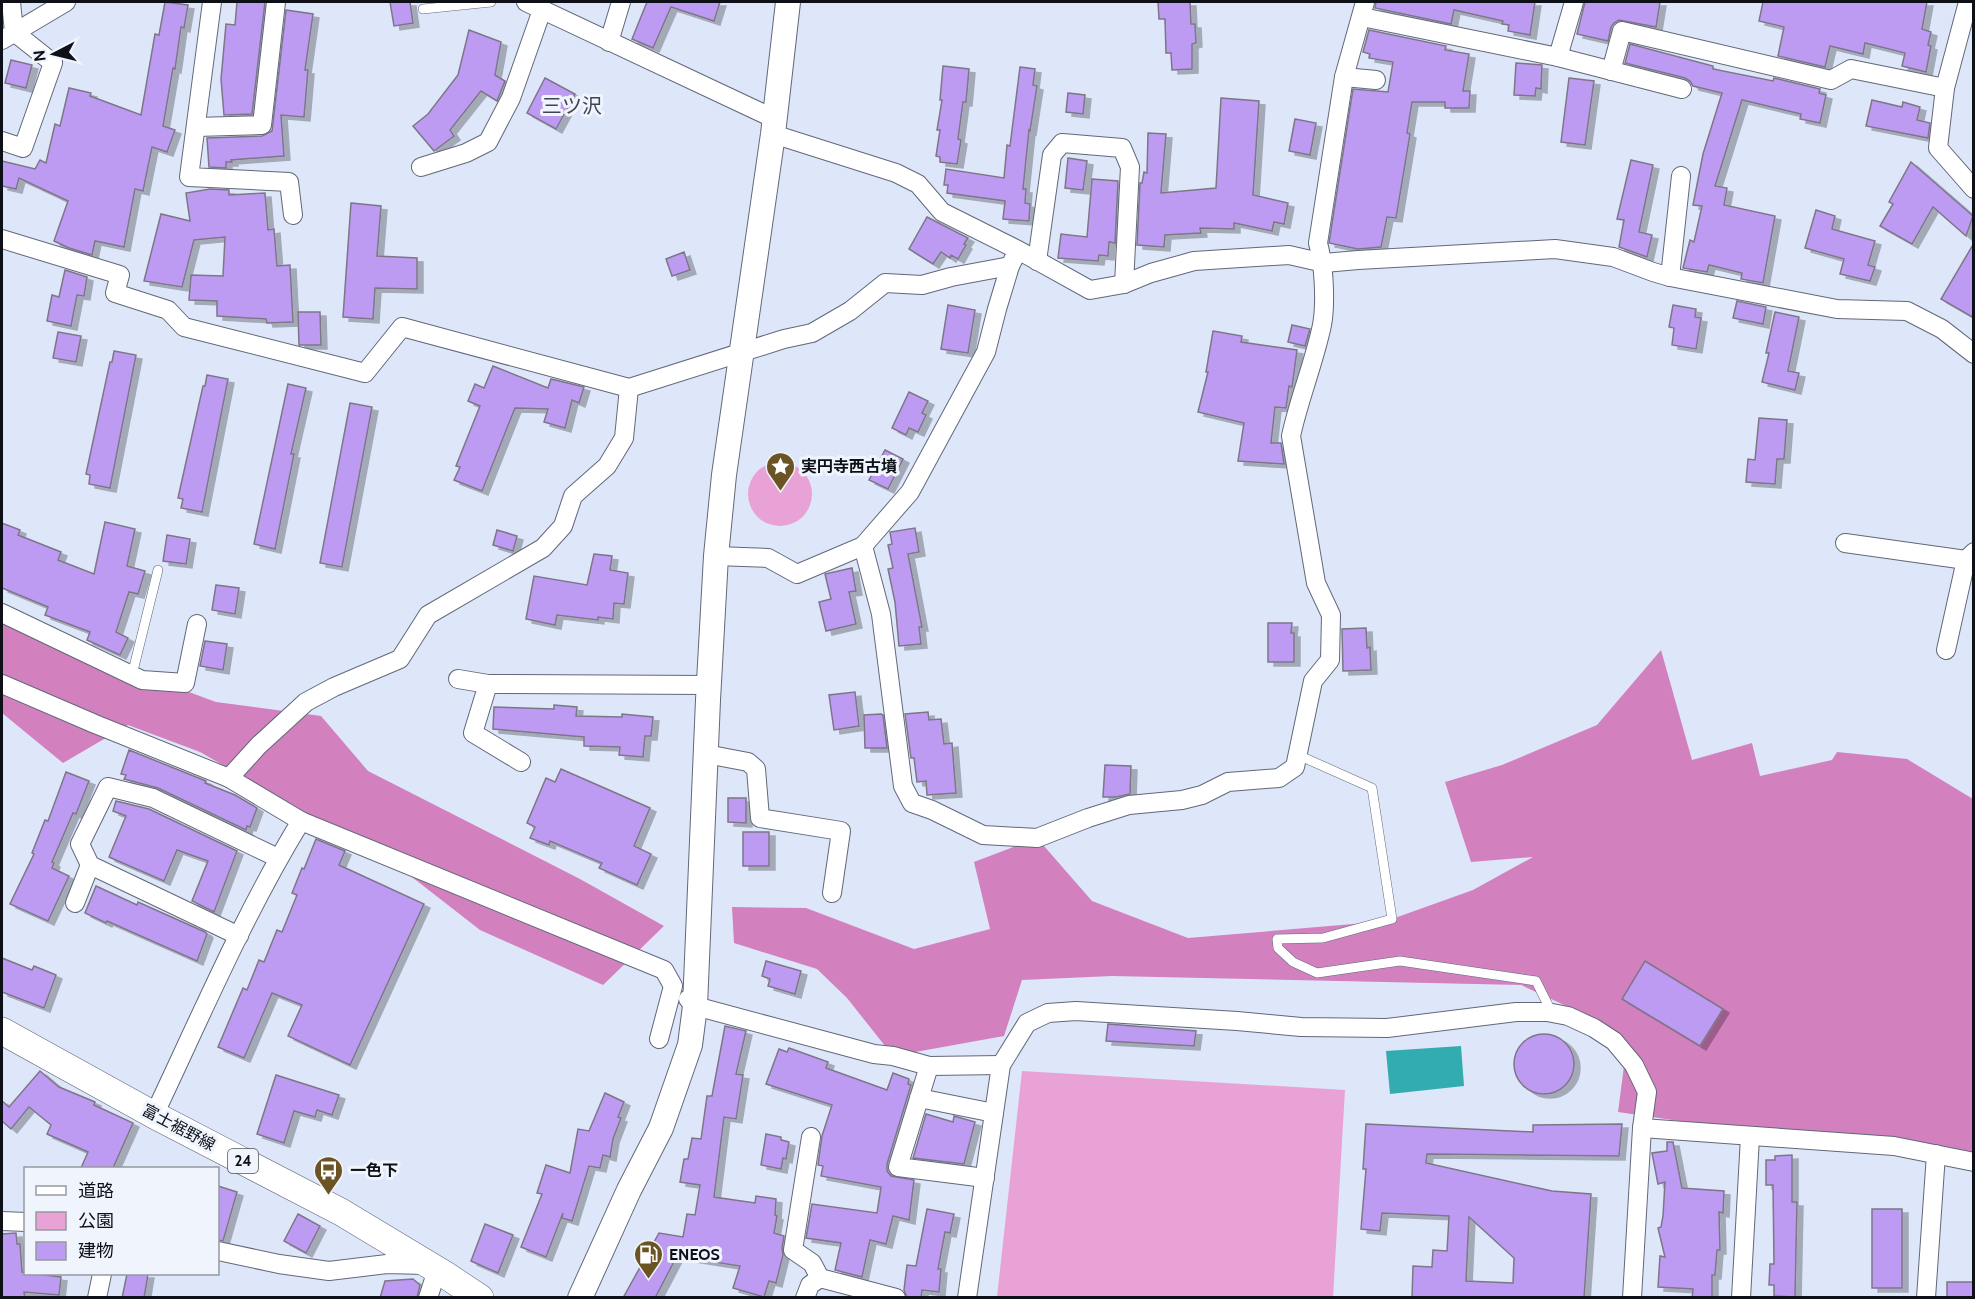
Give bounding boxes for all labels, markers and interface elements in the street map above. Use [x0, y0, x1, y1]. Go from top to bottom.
north arrow [24, 24, 84, 84]
text: N [29, 49, 50, 63]
district label: 三ツ沢 [542, 94, 602, 118]
place icon: 実円寺西古墳 [764, 450, 796, 492]
place label: 実円寺西古墳 [801, 457, 897, 476]
street label: 富士裾野線 [139, 1100, 219, 1155]
road number: 24 [228, 1149, 258, 1173]
bus stop icon: 一色下 [313, 1154, 345, 1196]
place label: 一色下 [350, 1161, 398, 1180]
legend [24, 1167, 219, 1275]
text: 道路 [78, 1180, 114, 1202]
text: 公園 [78, 1210, 114, 1232]
fuel station icon: ENEOS [632, 1238, 664, 1280]
text: 建物 [78, 1240, 114, 1262]
place label: ENEOS [669, 1245, 720, 1264]

